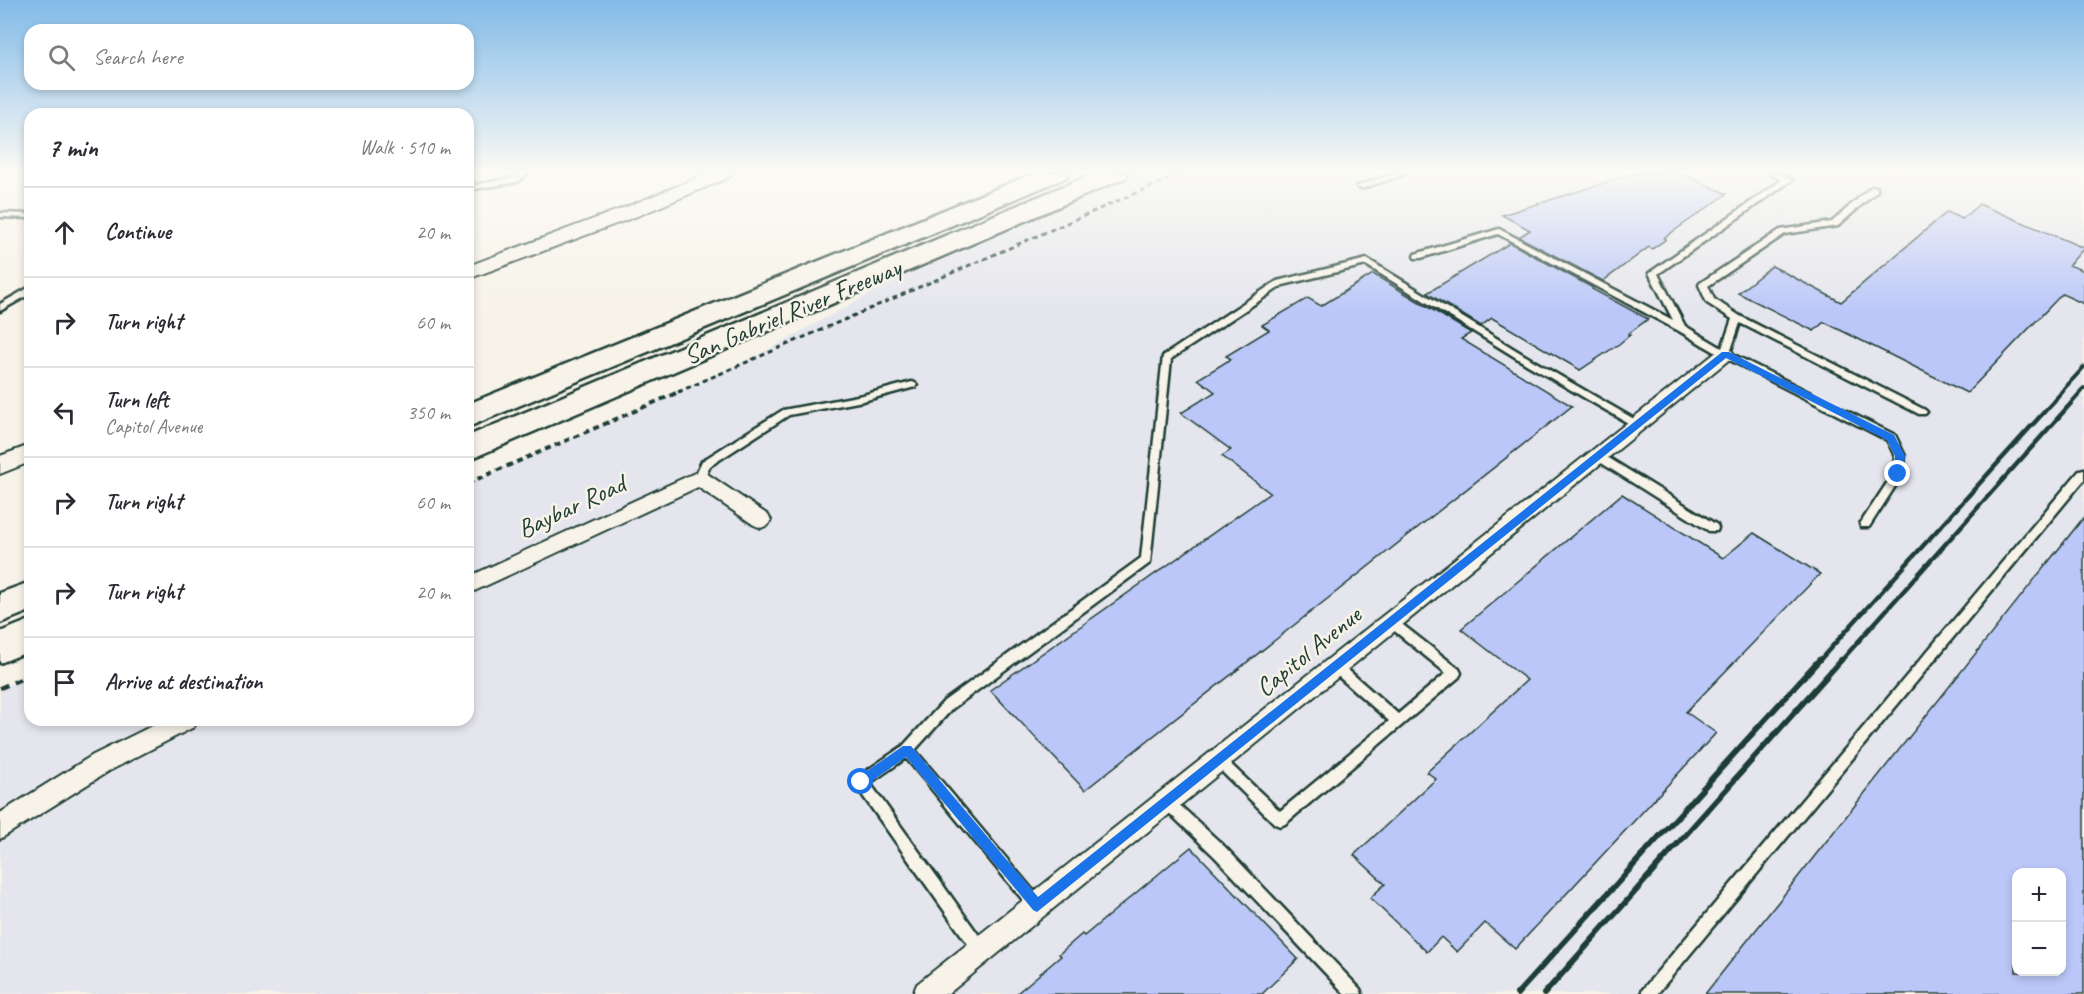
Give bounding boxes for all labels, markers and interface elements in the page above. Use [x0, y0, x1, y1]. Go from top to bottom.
search box [24, 24, 474, 90]
icon: search [45, 41, 78, 74]
text: Search here [93, 43, 183, 71]
text: 7 min [48, 131, 98, 164]
text: Walk · 510 m [360, 135, 450, 160]
icon: ahead [48, 216, 81, 249]
text: Continue [105, 218, 171, 246]
text: 20 m [416, 220, 450, 245]
street label: San Gabriel River Freeway [679, 250, 908, 372]
icon: right [48, 306, 81, 339]
text: Turn right [105, 308, 182, 336]
text: 60 m [416, 310, 450, 335]
text: Turn left [105, 386, 169, 414]
icon: left [48, 396, 81, 429]
text: 350 m [407, 400, 450, 425]
text: Capitol Avenue [105, 414, 202, 439]
route end [1884, 460, 1910, 486]
street label: Baybar Road [512, 466, 634, 546]
icon: right [48, 486, 81, 519]
text: Turn right [105, 488, 182, 516]
text: 60 m [416, 490, 450, 515]
icon: right [48, 576, 81, 609]
text: Turn right [105, 578, 182, 606]
text: 20 m [416, 580, 450, 605]
street label: Capitol Avenue [1249, 598, 1369, 704]
icon: arrive [48, 666, 81, 699]
text: Arrive at destination [105, 668, 262, 696]
route start [847, 768, 873, 794]
map controls [2012, 868, 2066, 976]
button: + [2012, 868, 2066, 922]
button: − [2012, 922, 2066, 976]

